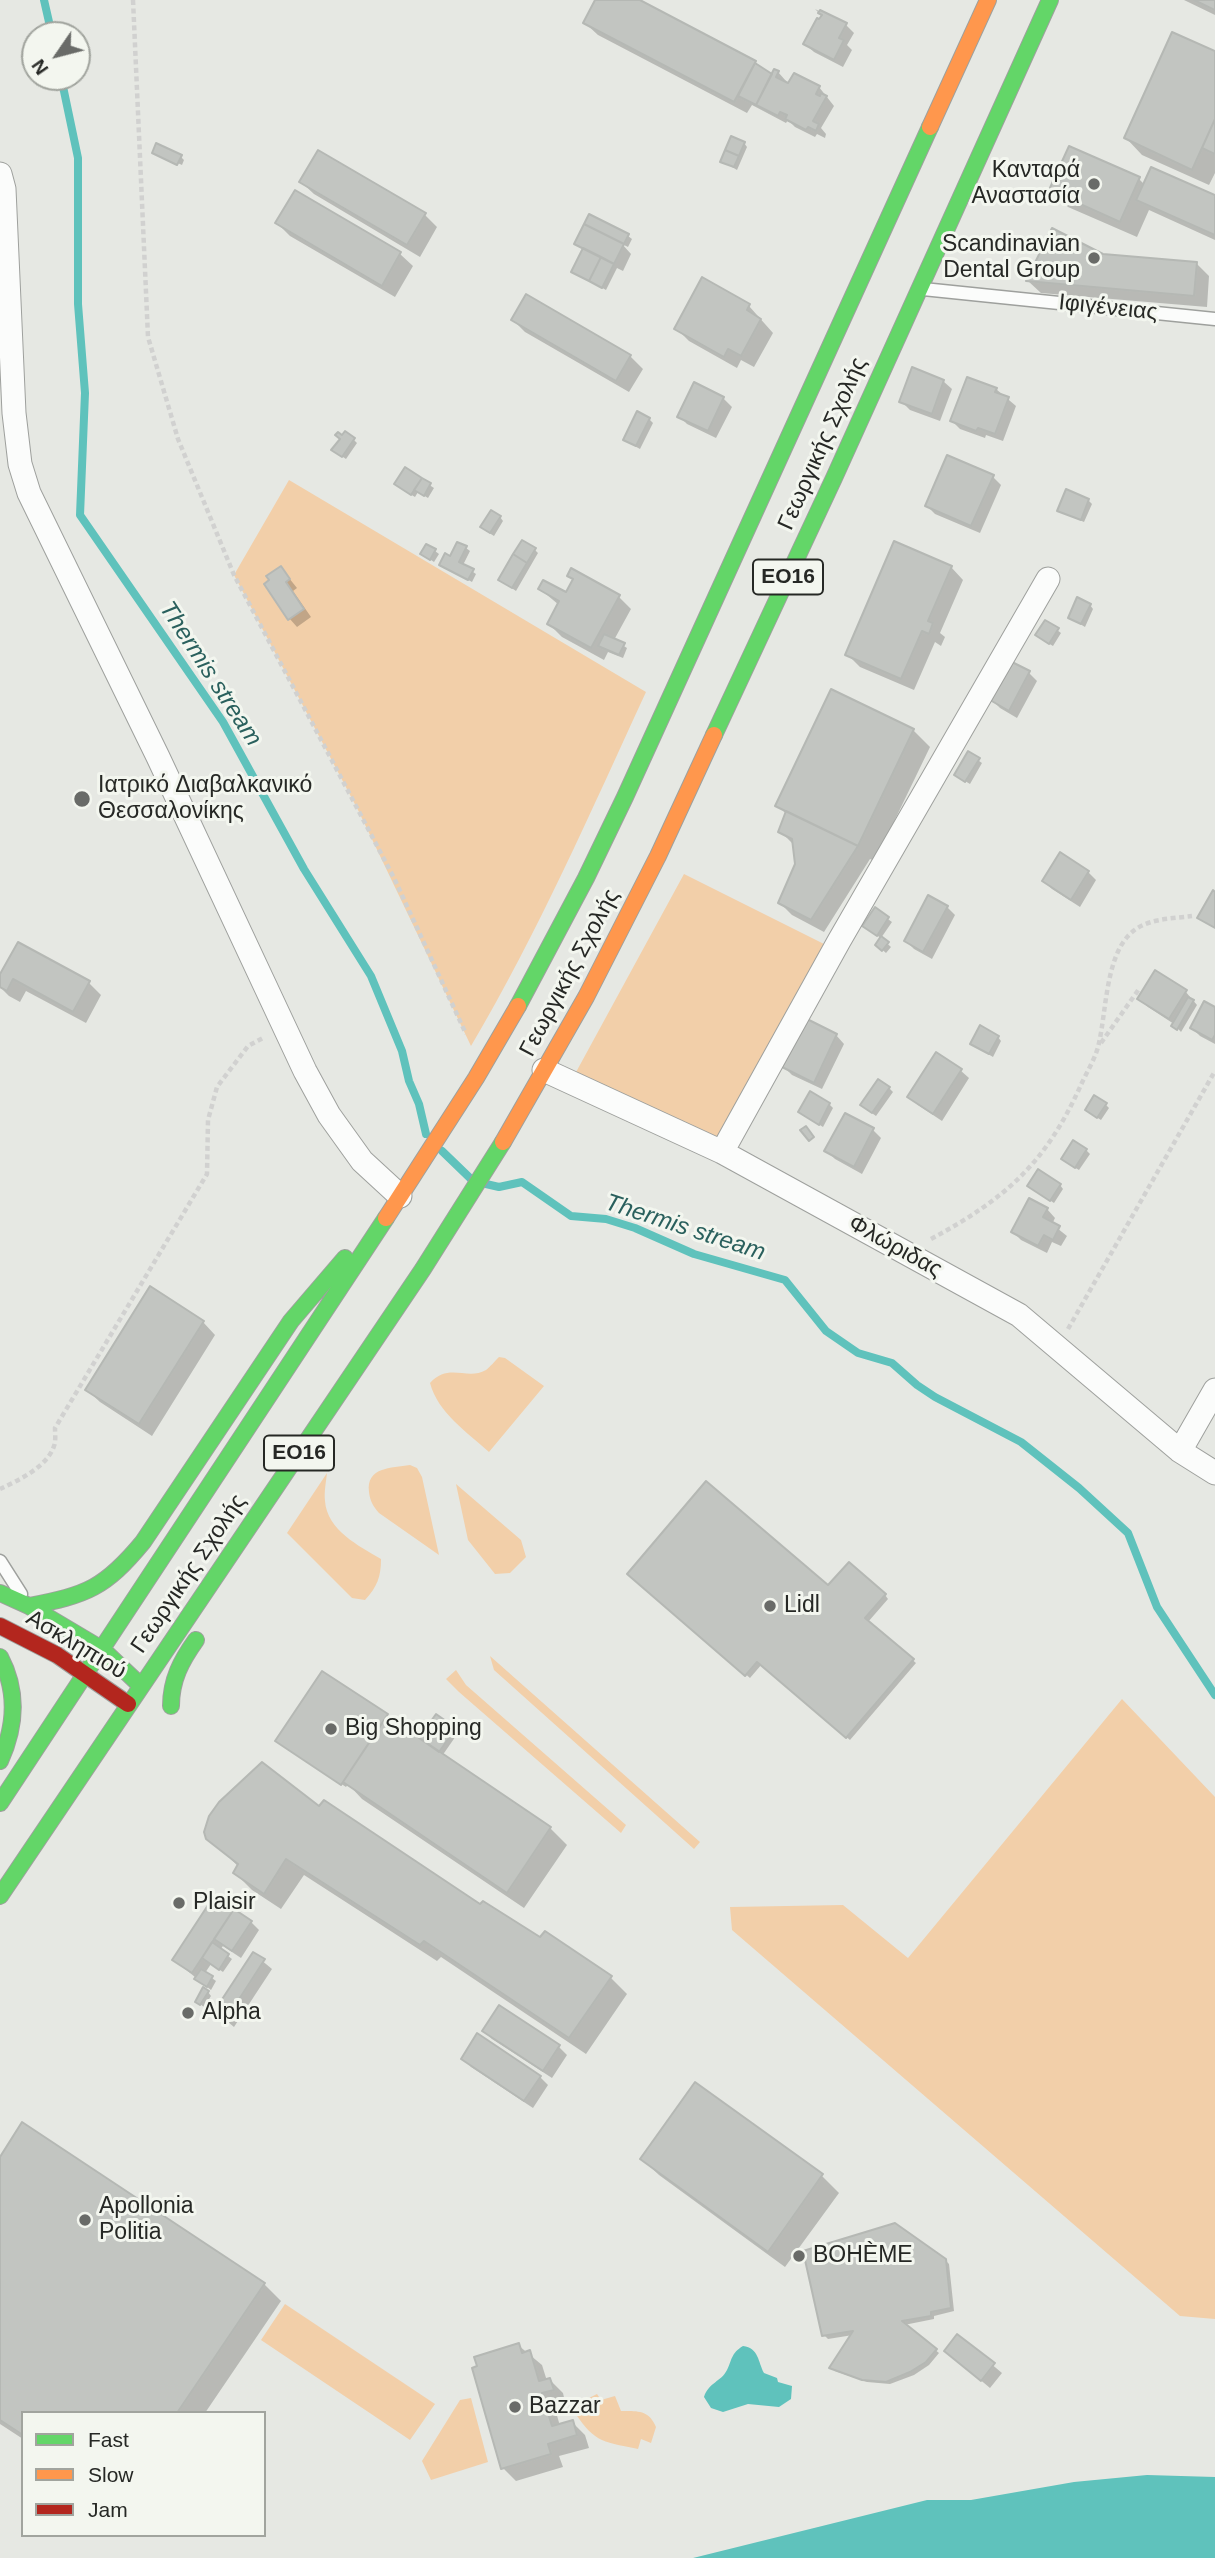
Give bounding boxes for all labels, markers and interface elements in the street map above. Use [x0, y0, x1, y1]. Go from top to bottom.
north arrow [21, 21, 91, 91]
text: N [27, 56, 53, 79]
place label: Κανταρά Αναστασία [971, 157, 1080, 211]
marker: Κανταρά Αναστασία [1086, 176, 1102, 192]
place label: Scandinavian Dental Group [942, 231, 1080, 285]
marker: Scandinavian Dental Group [1086, 250, 1102, 266]
street label: Ιφιγένειας [1057, 289, 1159, 327]
street label: Γεωργικής Σχολής [773, 354, 873, 534]
road number: ΕΟ16 [753, 560, 823, 594]
water label: Thermis stream [153, 596, 267, 752]
place label: Ιατρικό Διαβαλκανικό Θεσσαλονίκης [98, 772, 312, 826]
marker: Ιατρικό Διαβαλκανικό Θεσσαλονίκης [72, 789, 92, 809]
street label: Γεωργικής Σχολής [514, 885, 626, 1061]
water label: Thermis stream [601, 1189, 769, 1267]
street label: Φλώριδας [843, 1210, 947, 1284]
road number: ΕΟ16 [264, 1436, 334, 1470]
street label: Γεωργικής Σχολής [126, 1489, 252, 1659]
place label: Lidl [784, 1592, 820, 1620]
marker: Lidl [762, 1598, 778, 1614]
street label: Ασκληπιού [21, 1604, 131, 1686]
place label: Big Shopping [345, 1715, 482, 1743]
marker: Big Shopping [323, 1721, 339, 1737]
place label: Plaisir [193, 1889, 256, 1917]
marker: Plaisir [171, 1895, 187, 1911]
place label: Alpha [202, 1999, 261, 2027]
marker: Alpha [180, 2005, 196, 2021]
place label: Apollonia Politia [99, 2193, 194, 2247]
marker: Apollonia Politia [77, 2212, 93, 2228]
place label: BOHÈME [813, 2242, 913, 2270]
marker: BOHÈME [791, 2248, 807, 2264]
place label: Bazzar [529, 2393, 601, 2421]
marker: Bazzar [507, 2399, 523, 2415]
legend [21, 2411, 266, 2537]
text: Fast [88, 2428, 129, 2451]
text: Slow [88, 2463, 134, 2486]
text: Jam [88, 2498, 128, 2521]

